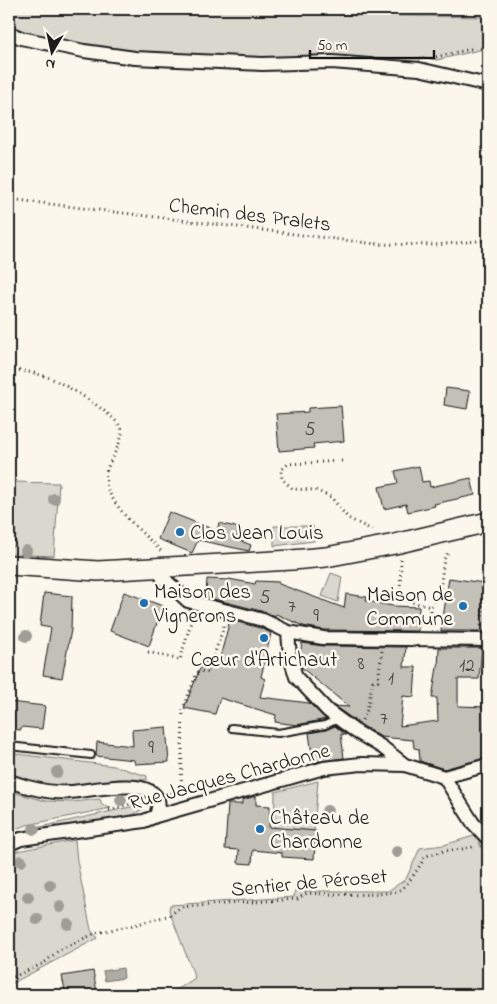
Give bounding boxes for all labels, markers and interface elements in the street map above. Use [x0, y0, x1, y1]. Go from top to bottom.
north arrow [28, 28, 78, 78]
scale bar [310, 28, 433, 60]
text: 50 m [317, 35, 348, 57]
text: N [44, 52, 57, 74]
street label: Chemin des Pralets [167, 191, 333, 241]
house number: 5 [305, 417, 316, 444]
place label: Clos Jean Louis [190, 519, 324, 549]
marker: Clos Jean Louis [174, 526, 186, 538]
place label: Maison des Vignerons [153, 578, 251, 634]
place label: Maison de Commune [366, 581, 454, 635]
house number: 5 [260, 585, 271, 612]
house number: 7 [288, 594, 296, 621]
marker: Maison des Vignerons [138, 597, 150, 609]
marker: Maison de Commune [457, 600, 469, 612]
house number: 9 [313, 603, 319, 630]
marker: Cœur d'Artichaut [258, 632, 270, 644]
place label: Cœur d'Artichaut [191, 646, 337, 676]
house number: 8 [357, 651, 365, 678]
house number: 12 [459, 653, 475, 680]
house number: 1 [388, 666, 394, 693]
house number: 7 [380, 706, 388, 733]
house number: 9 [148, 735, 154, 762]
street label: Rue Jacques Chardonne [125, 736, 334, 819]
place label: Château de Chardonne [270, 804, 370, 858]
marker: Château de Chardonne [254, 823, 266, 835]
street label: Sentier de Péroset [230, 862, 388, 906]

